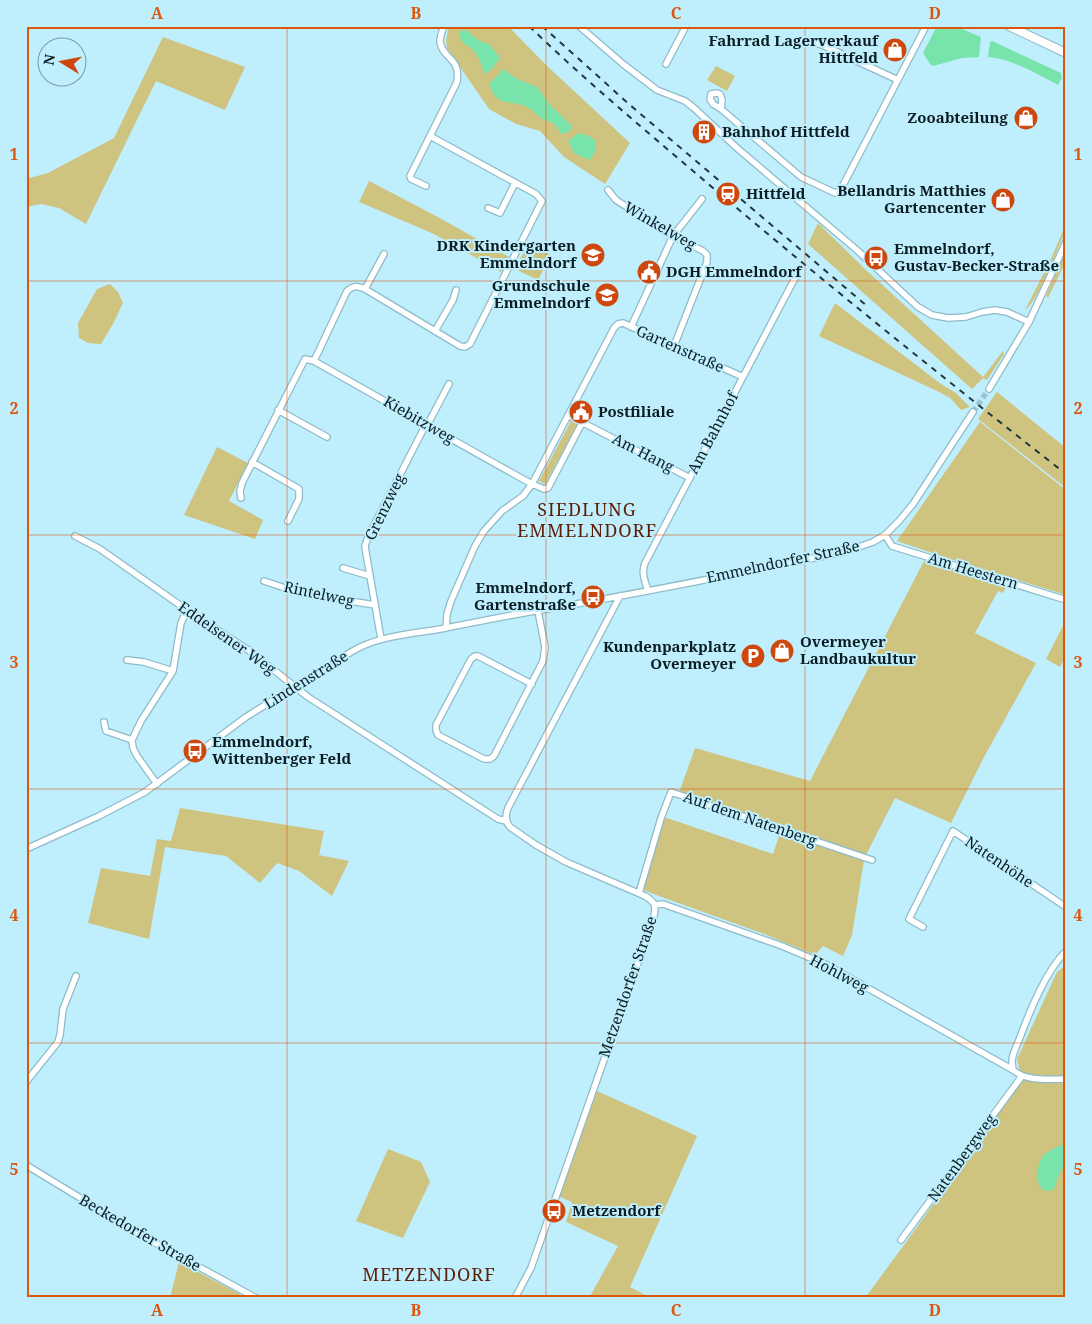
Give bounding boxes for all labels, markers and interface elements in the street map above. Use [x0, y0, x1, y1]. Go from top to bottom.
text: A [151, 2, 164, 24]
text: B [411, 2, 422, 24]
text: C [671, 2, 682, 24]
text: D [929, 2, 941, 24]
place label: Fahrrad Lagerverkauf Hittfeld [708, 30, 880, 67]
shop icon: Fahrrad Lagerverkauf Hittfeld [882, 37, 908, 63]
north arrow [38, 38, 88, 88]
text: N [38, 53, 59, 67]
shop icon: Zooabteilung [1013, 105, 1039, 131]
place label: Zooabteilung [907, 107, 1009, 127]
building icon: Bahnhof Hittfeld [691, 119, 717, 145]
place label: Bahnhof Hittfeld [722, 121, 850, 141]
text: 1 [9, 143, 19, 165]
text: 1 [1073, 143, 1083, 165]
place label: Bellandris Matthies Gartencenter [837, 180, 986, 217]
station icon: Hittfeld [715, 181, 741, 207]
place label: Hittfeld [746, 183, 806, 203]
shop icon: Bellandris Matthies Gartencenter [990, 187, 1016, 213]
street label: Winkelweg [621, 196, 700, 254]
place label: DRK Kindergarten Emmelndorf [437, 235, 578, 272]
place label: Emmelndorf, Gustav-Becker-Straße [894, 238, 1059, 275]
school or university icon: DRK Kindergarten Emmelndorf [580, 242, 606, 268]
bus stop icon: Emmelndorf, Gustav-Becker-Straße [863, 245, 889, 271]
public building icon: DGH Emmelndorf [636, 259, 662, 285]
place label: DGH Emmelndorf [666, 261, 803, 281]
place label: Grundschule Emmelndorf [492, 275, 592, 312]
school or university icon: Grundschule Emmelndorf [594, 282, 620, 308]
street label: Gartenstraße [633, 320, 727, 376]
street label: Am Bahnhof [682, 387, 743, 477]
street label: Kiebitzweg [380, 391, 459, 448]
text: 2 [9, 397, 19, 419]
text: 2 [1073, 397, 1083, 419]
public building icon: Postfiliale [568, 399, 594, 425]
place label: Postfiliale [598, 401, 674, 421]
street label: Am Hang [609, 428, 678, 476]
street label: Grenzweg [359, 470, 409, 543]
district label: SIEDLUNG EMMELNDORF [517, 497, 657, 542]
street label: Emmelndorfer Straße [704, 535, 861, 587]
street label: Am Heestern [926, 547, 1021, 593]
street label: Rintelweg [282, 576, 356, 610]
place label: Emmelndorf, Gartenstraße [474, 577, 576, 614]
bus stop icon: Emmelndorf, Gartenstraße [580, 584, 606, 610]
street label: Eddelsener Weg [175, 596, 280, 678]
place label: Overmeyer Landbaukultur [800, 631, 916, 668]
place label: Kundenparkplatz Overmeyer [603, 636, 736, 673]
shop icon: Overmeyer Landbaukultur [769, 638, 795, 664]
parking icon: Kundenparkplatz Overmeyer [740, 643, 766, 669]
street label: Lindenstraße [260, 645, 351, 713]
text: 3 [9, 651, 19, 673]
text: 3 [1073, 651, 1083, 673]
place label: Emmelndorf, Wittenberger Feld [212, 731, 351, 768]
bus stop icon: Emmelndorf, Wittenberger Feld [182, 738, 208, 764]
street label: Auf dem Natenberg [681, 786, 820, 850]
street label: Natenhöhe [961, 831, 1038, 891]
text: 4 [9, 904, 19, 926]
text: 4 [1073, 904, 1083, 926]
street label: Metzendorfer Straße [593, 913, 661, 1060]
street label: Hohlweg [807, 949, 872, 997]
street label: Natenbergweg [922, 1109, 1000, 1205]
text: 5 [9, 1158, 19, 1180]
text: 5 [1073, 1158, 1083, 1180]
street label: Beckedorfer Straße [76, 1189, 205, 1275]
bus stop icon: Metzendorf [541, 1198, 567, 1224]
place label: Metzendorf [572, 1200, 662, 1220]
district label: METZENDORF [362, 1262, 496, 1286]
text: A [151, 1299, 164, 1321]
text: B [411, 1299, 422, 1321]
text: C [671, 1299, 682, 1321]
text: D [929, 1299, 941, 1321]

